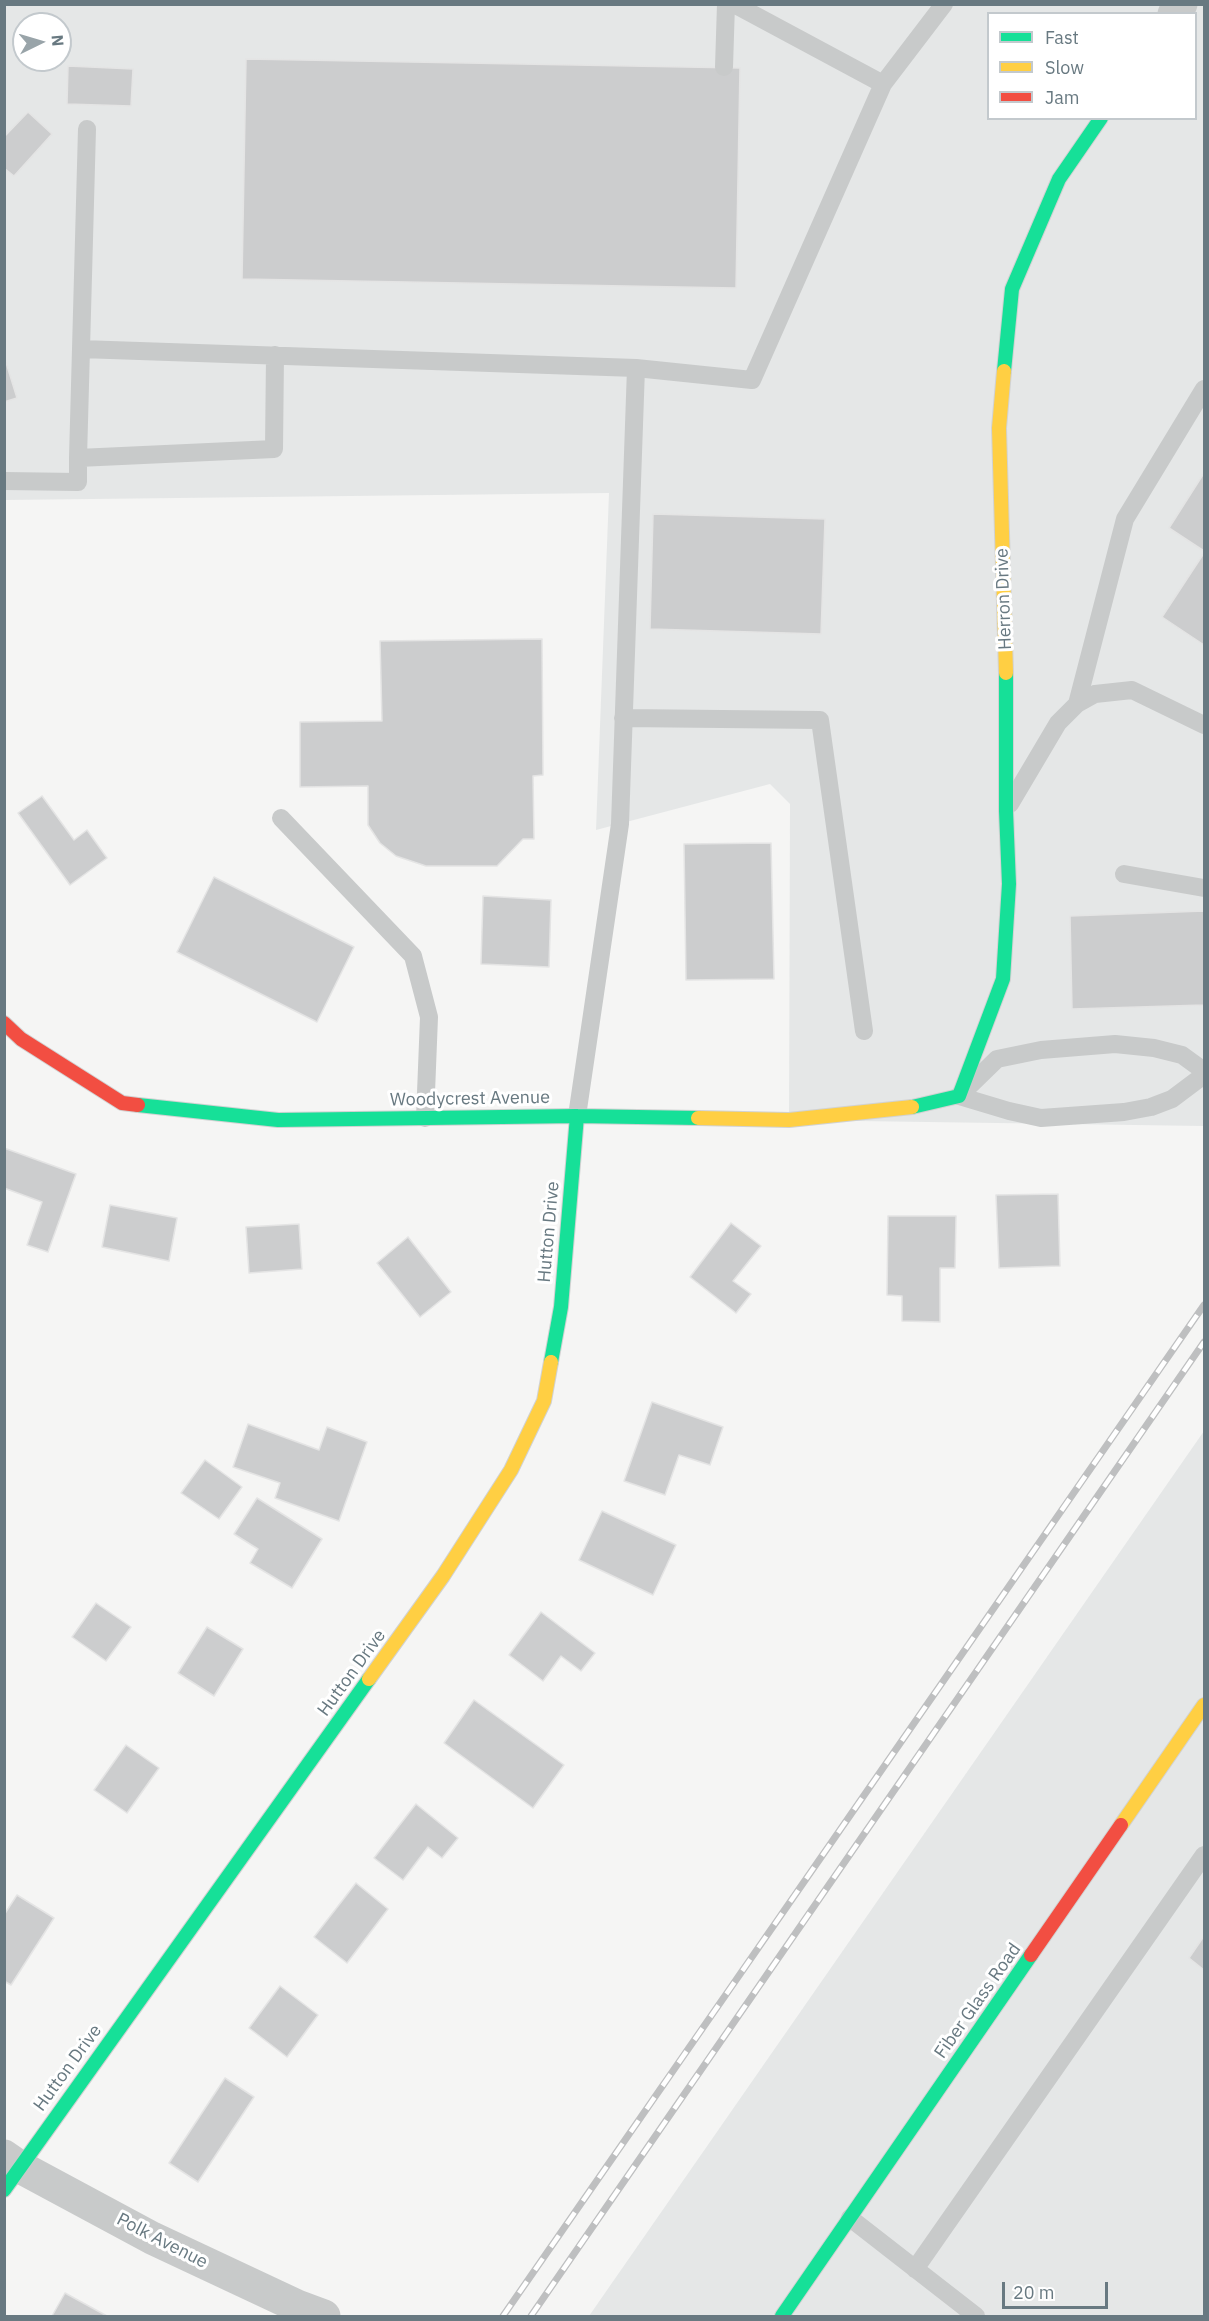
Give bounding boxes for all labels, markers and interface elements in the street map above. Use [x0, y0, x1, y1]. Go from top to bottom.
north arrow [12, 12, 72, 72]
legend [987, 12, 1197, 120]
text: Fast [1045, 26, 1079, 49]
text: N [47, 34, 68, 47]
text: Slow [1045, 56, 1084, 79]
text: Jam [1045, 86, 1080, 109]
street label: Herron Drive [991, 548, 1017, 650]
street label: Woodycrest Avenue [390, 1087, 550, 1111]
street label: Hutton Drive [534, 1180, 564, 1284]
street label: Hutton Drive [313, 1626, 391, 1720]
street label: Fiber Glass Road [930, 1939, 1026, 2063]
street label: Hutton Drive [29, 2021, 107, 2115]
street label: Polk Avenue [113, 2209, 211, 2273]
scale bar [1005, 2270, 1112, 2308]
text: 20 m [1013, 2281, 1055, 2304]

